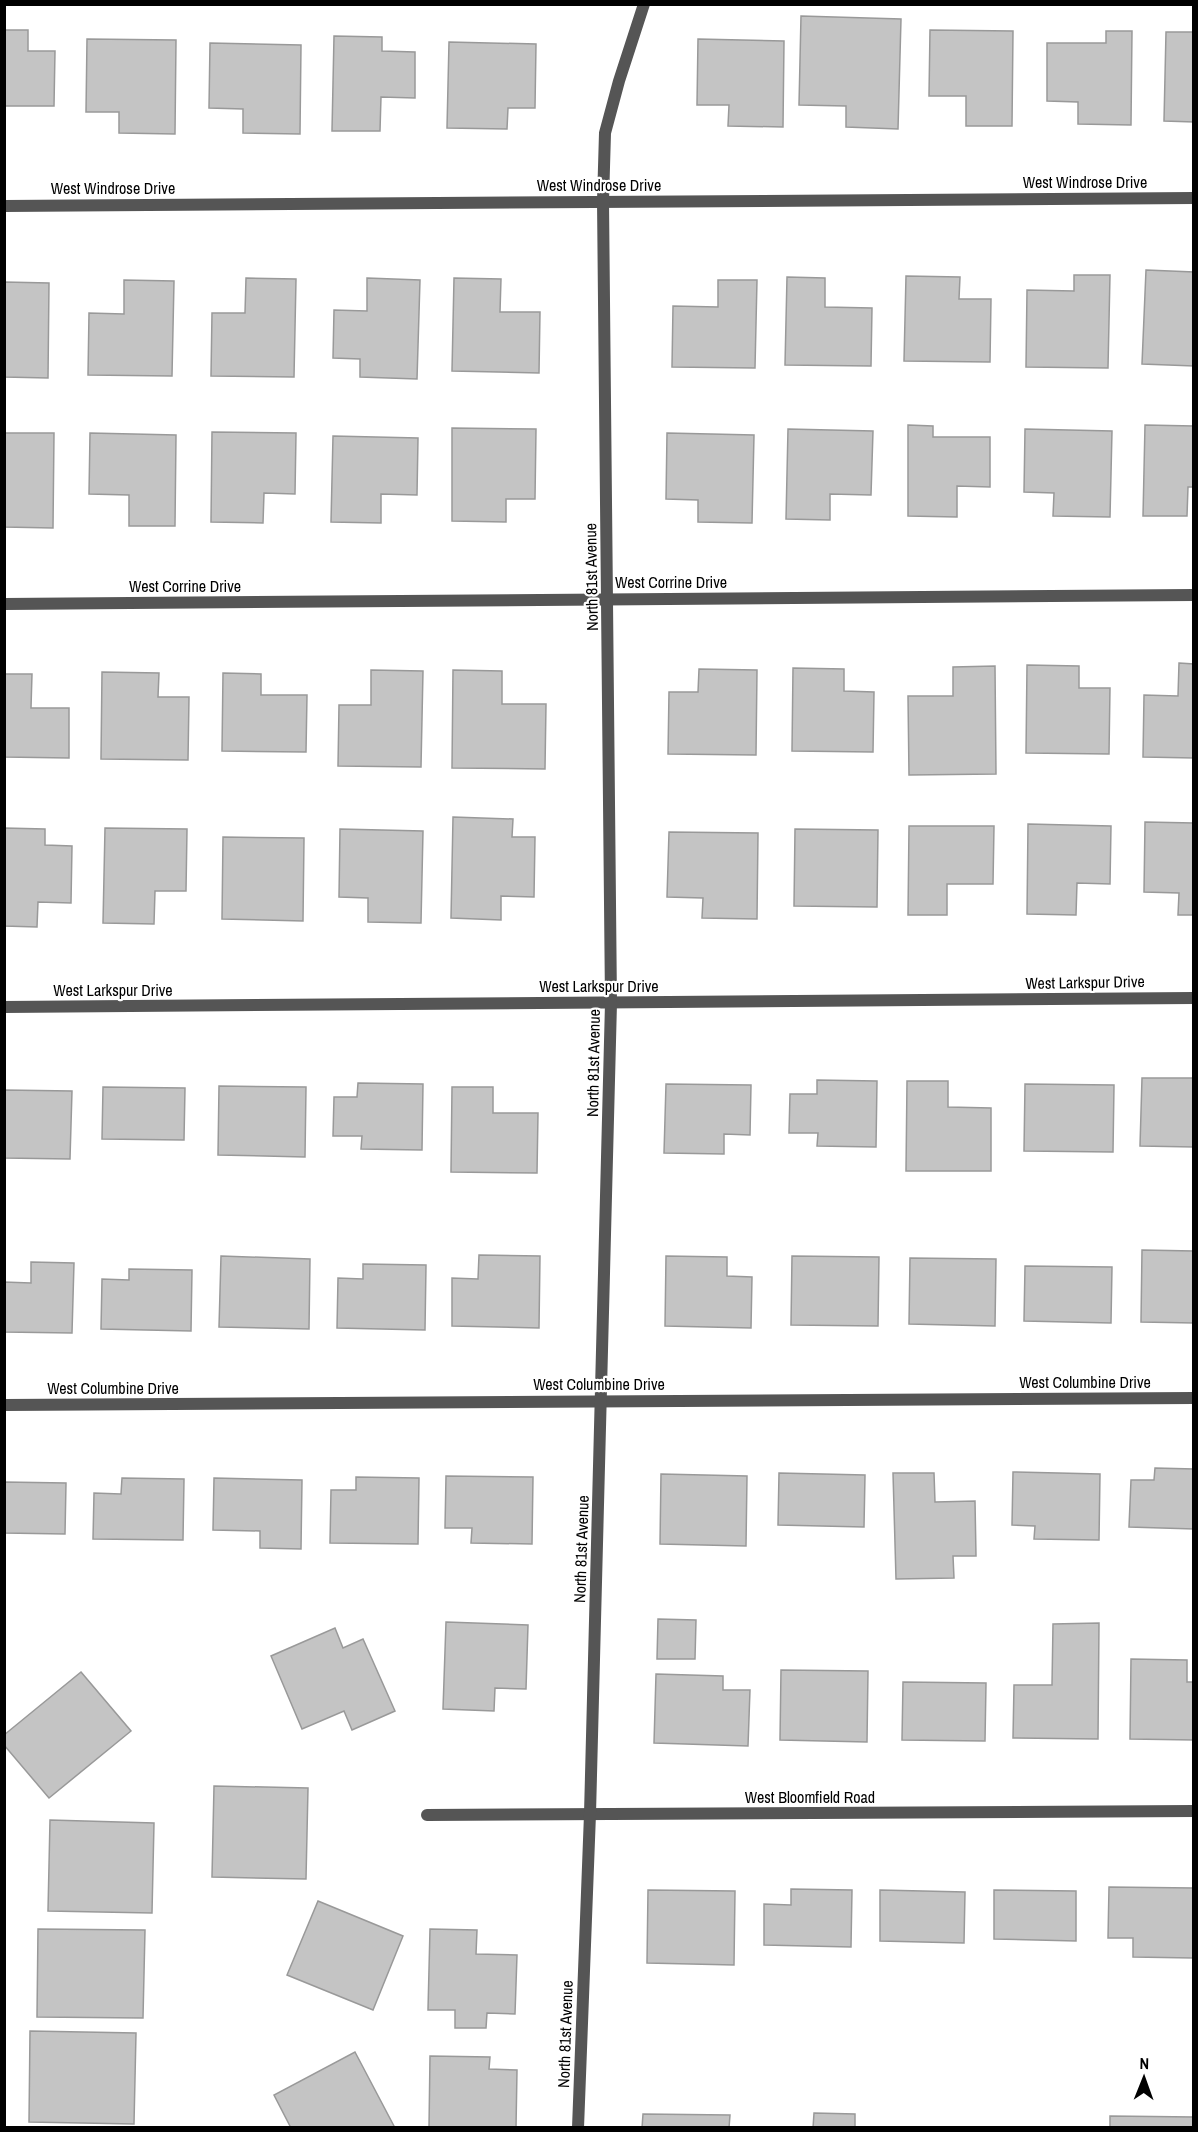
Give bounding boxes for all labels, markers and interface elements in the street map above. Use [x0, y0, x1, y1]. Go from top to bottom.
street label: West Windrose Drive [1023, 171, 1147, 193]
street label: West Windrose Drive [537, 174, 661, 196]
street label: West Windrose Drive [51, 177, 175, 199]
street label: North 81st Avenue [579, 523, 603, 631]
street label: West Corrine Drive [615, 571, 727, 593]
street label: West Corrine Drive [129, 575, 241, 597]
street label: West Larkspur Drive [1025, 970, 1145, 994]
street label: West Larkspur Drive [539, 975, 659, 997]
street label: West Larkspur Drive [53, 979, 173, 1001]
street label: North 81st Avenue [581, 1009, 605, 1117]
street label: West Columbine Drive [1019, 1371, 1151, 1393]
street label: West Columbine Drive [533, 1373, 665, 1395]
street label: West Columbine Drive [47, 1377, 179, 1399]
street label: North 81st Avenue [568, 1495, 594, 1603]
street label: West Bloomfield Road [745, 1786, 875, 1808]
street label: North 81st Avenue [552, 1980, 578, 2088]
north arrow [1114, 2048, 1174, 2108]
text: N [1139, 2052, 1149, 2074]

